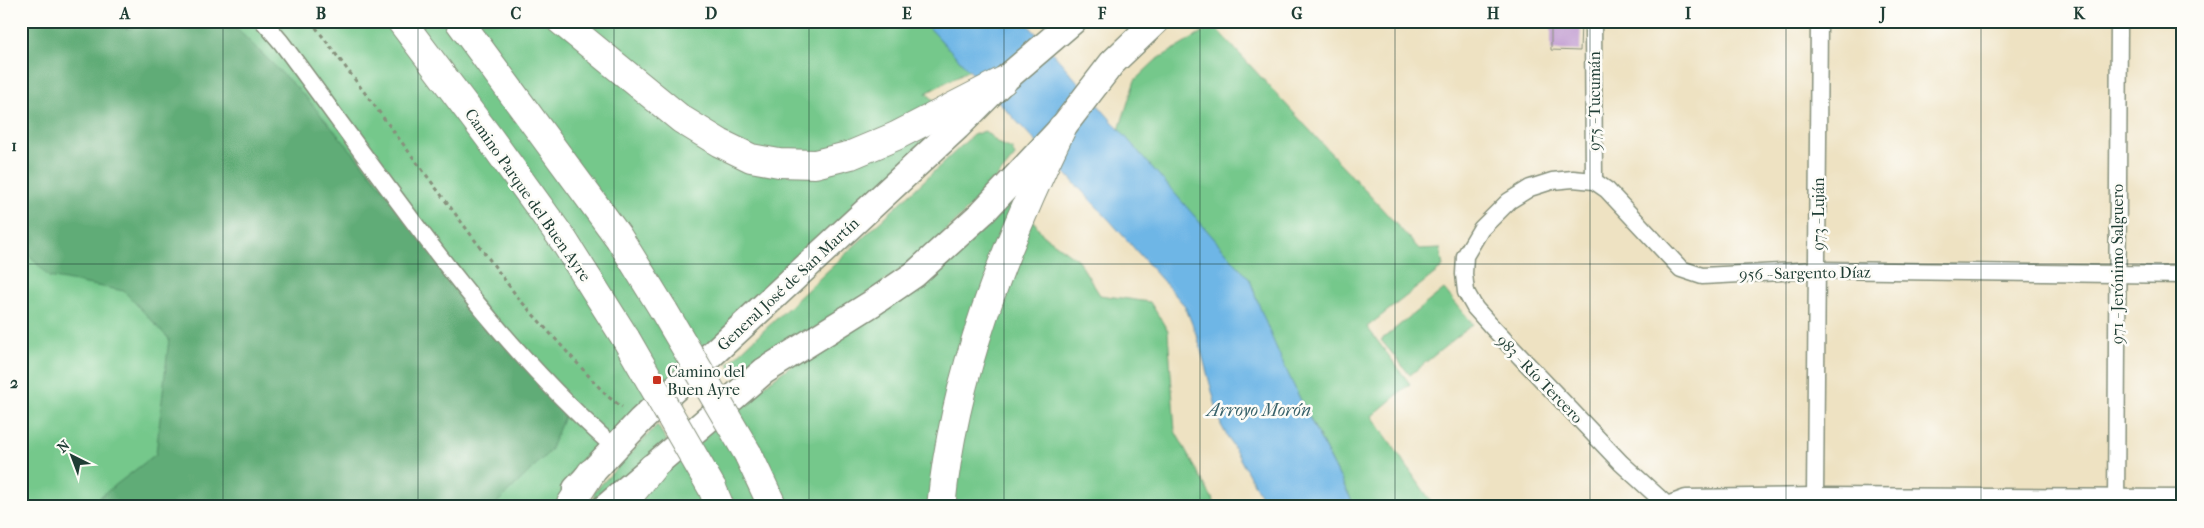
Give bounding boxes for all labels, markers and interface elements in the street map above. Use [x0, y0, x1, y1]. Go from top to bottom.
text: A [119, 4, 131, 23]
text: B [316, 4, 326, 23]
text: C [511, 4, 522, 23]
text: D [705, 4, 717, 23]
text: E [902, 4, 912, 23]
text: F [1097, 4, 1107, 23]
text: G [1291, 4, 1303, 23]
text: H [1487, 4, 1500, 23]
text: I [1685, 4, 1692, 23]
text: J [1878, 4, 1886, 24]
text: K [2073, 4, 2086, 23]
street label: 975 - Tucumán [1585, 51, 1604, 151]
street label: Camino Parque del Buen Ayre [461, 105, 595, 285]
text: 1 [11, 136, 17, 155]
street label: 973 - Luján [1809, 177, 1828, 251]
street label: 971 - Jerónimo Salguero [2108, 184, 2127, 344]
street label: General José de San Martín [713, 213, 863, 355]
street label: 956 - Sargento Díaz [1739, 262, 1871, 284]
street label: 983 - Río Tercero [1493, 331, 1587, 427]
place label: Camino del Buen Ayre [667, 362, 746, 399]
text: 2 [10, 373, 18, 392]
marker: Camino del Buen Ayre [651, 374, 663, 386]
water label: Arroyo Morón [1205, 400, 1311, 421]
north arrow [48, 430, 98, 480]
text: N [54, 437, 74, 457]

